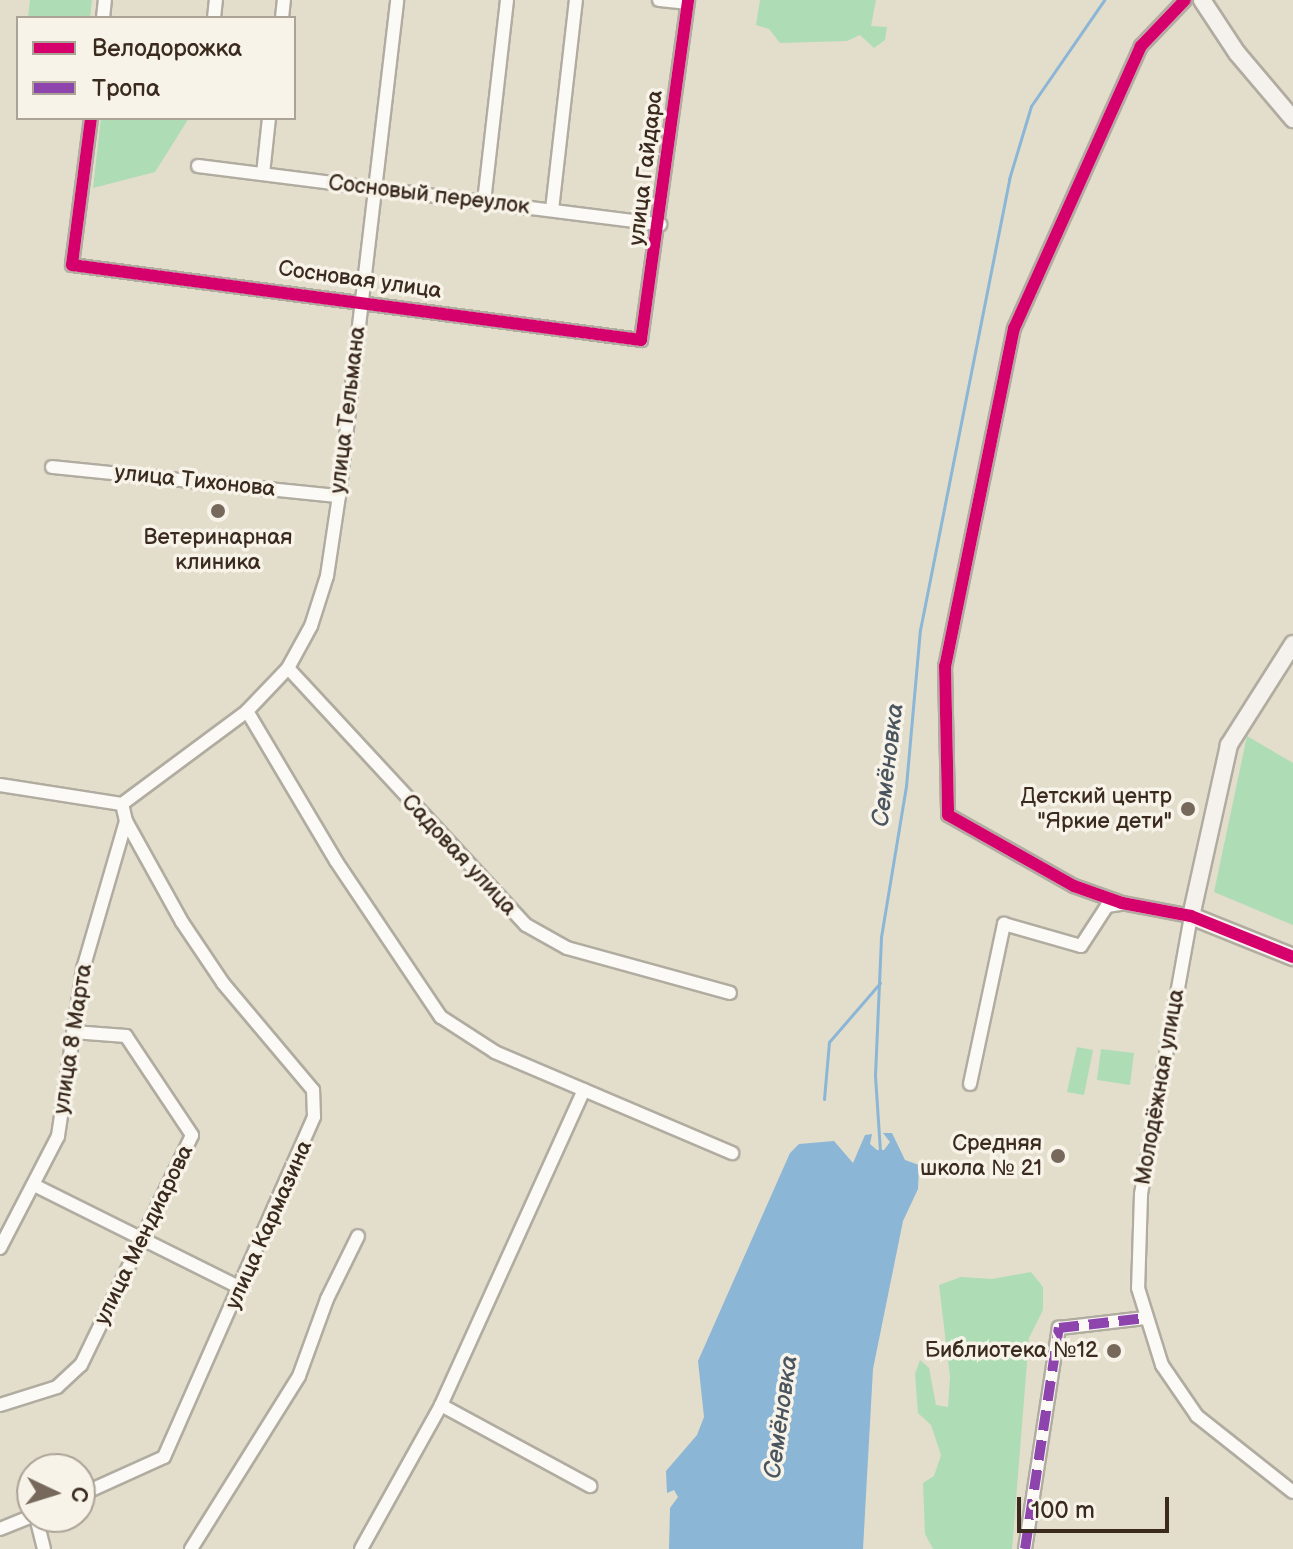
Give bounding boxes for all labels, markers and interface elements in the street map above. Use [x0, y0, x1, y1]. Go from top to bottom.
legend [16, 16, 296, 120]
text: Велодорожка [92, 34, 242, 63]
text: Тропа [92, 74, 160, 103]
street label: улица Гайдара [623, 89, 669, 247]
street label: Сосновый переулок [327, 170, 531, 220]
street label: Сосновая улица [277, 255, 443, 305]
street label: улица Тельмана [325, 325, 371, 495]
street label: улица Тихонова [113, 459, 277, 503]
marker: Ветеринарная клиника [209, 502, 227, 520]
place label: Ветеринарная клиника [144, 524, 292, 576]
water label: Семёновка [866, 702, 910, 828]
place label: Детский центр "Яркие дети" [1021, 783, 1172, 834]
street label: Садовая улица [396, 789, 522, 921]
marker: Детский центр "Яркие дети" [1179, 800, 1197, 818]
street label: улица 8 Марта [48, 962, 98, 1116]
street label: Молодёжная улица [1130, 987, 1190, 1187]
place label: Средняя школа № 21 [920, 1130, 1042, 1182]
street label: улица Кармазина [220, 1136, 318, 1314]
street label: улица Мендиарова [89, 1141, 199, 1329]
marker: Средняя школа № 21 [1049, 1147, 1067, 1165]
place label: Библиотека №12 [925, 1338, 1098, 1364]
marker: Библиотека №12 [1105, 1342, 1123, 1360]
water label: Семёновка [758, 1353, 804, 1481]
north arrow [16, 1453, 96, 1533]
scale bar [1021, 1481, 1173, 1531]
text: С [64, 1486, 92, 1503]
text: 100 m [1031, 1496, 1095, 1525]

